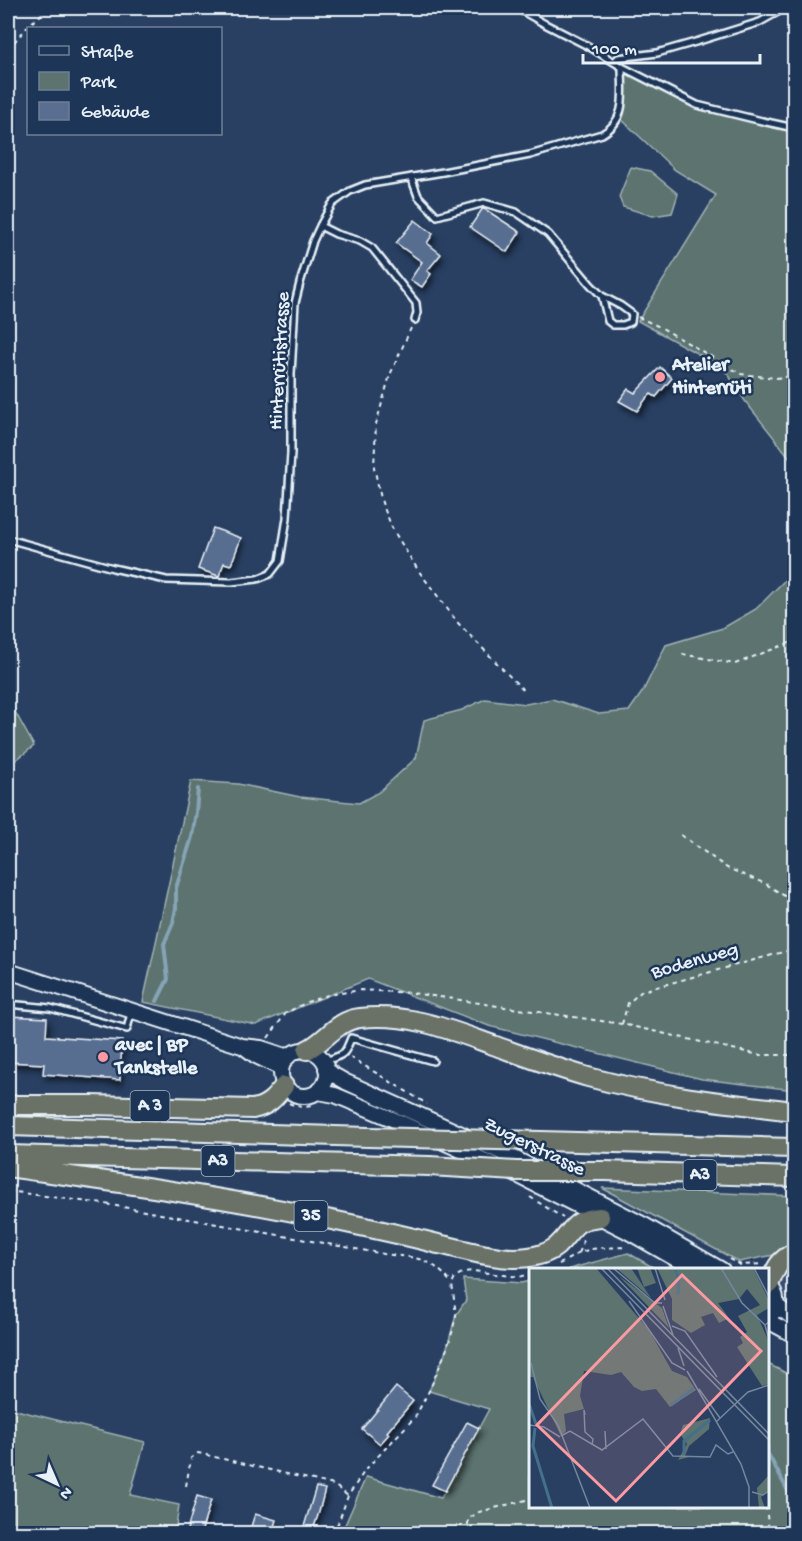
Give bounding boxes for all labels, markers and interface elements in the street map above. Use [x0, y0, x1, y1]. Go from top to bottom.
legend [27, 27, 222, 135]
scale bar [583, 27, 760, 65]
text: 100 m [591, 40, 637, 61]
text: Straße [81, 43, 134, 64]
text: Park [80, 73, 117, 94]
text: Gebäude [81, 103, 150, 124]
street label: Hinterrütistrasse [266, 291, 296, 431]
place label: Atelier Hinterrüti [671, 355, 752, 401]
marker: Atelier Hinterrüti [653, 370, 667, 384]
street label: Bodenweg [648, 939, 741, 986]
place label: avec | BP Tankstelle [113, 1035, 198, 1081]
marker: avec | BP Tankstelle [96, 1050, 110, 1064]
road number: A 3 [130, 1091, 170, 1121]
street label: Zugerstrasse [480, 1114, 589, 1183]
road number: A3 [202, 1146, 234, 1176]
road number: A3 [684, 1160, 716, 1190]
road number: 35 [294, 1201, 328, 1231]
inset map [529, 1268, 769, 1508]
north arrow [27, 1454, 87, 1514]
text: N [54, 1482, 75, 1503]

